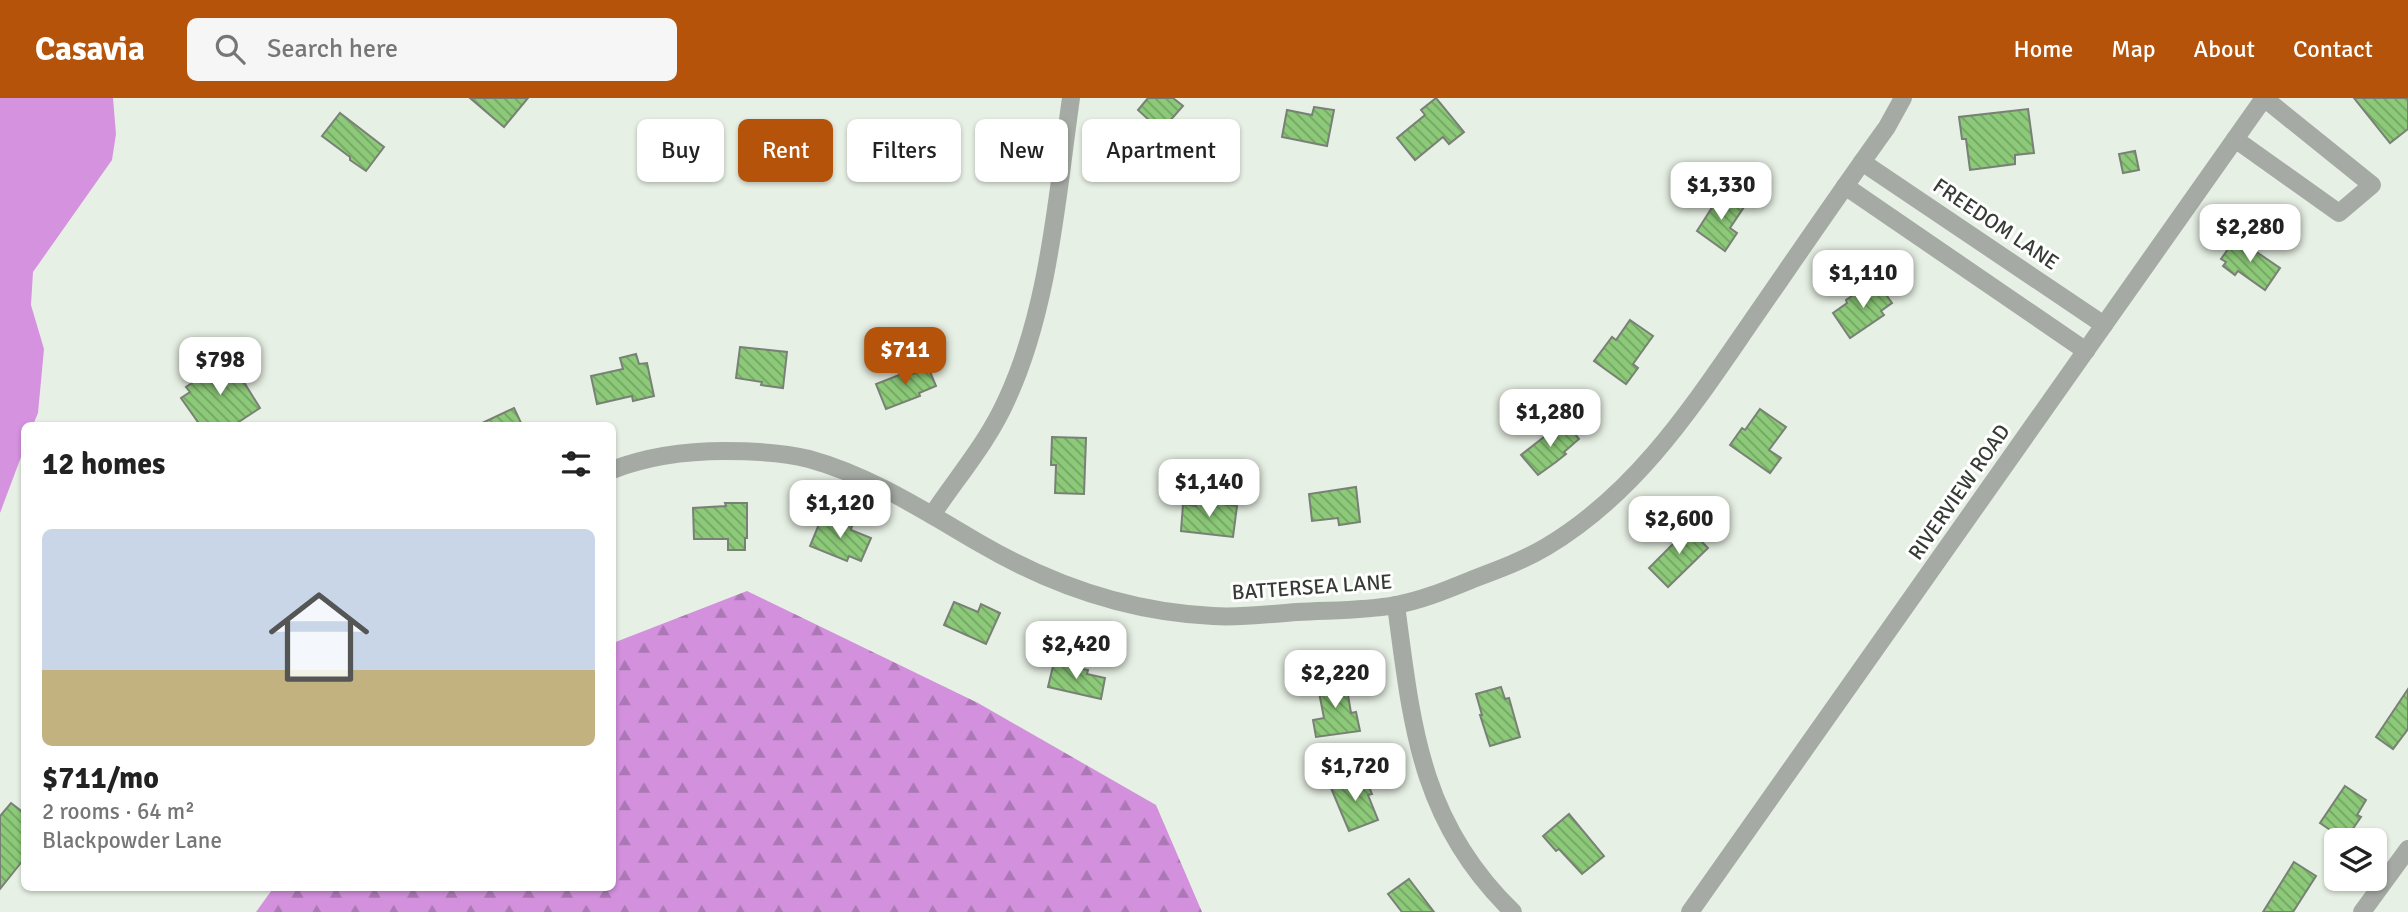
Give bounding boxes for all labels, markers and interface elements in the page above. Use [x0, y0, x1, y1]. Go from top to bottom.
search box [187, 18, 677, 81]
text: Casavia [35, 29, 145, 70]
icon: search [211, 30, 249, 68]
text: Search here [267, 33, 398, 65]
text: Home [2013, 34, 2073, 64]
text: Map [2111, 34, 2156, 64]
text: About [2194, 34, 2255, 64]
text: Contact [2293, 34, 2373, 64]
chip: Buy [637, 119, 724, 182]
chip: Rent [738, 119, 833, 182]
chip: Filters [847, 119, 961, 182]
chip: New [975, 119, 1068, 182]
chip: Apartment [1082, 119, 1240, 182]
pin: $1,330 [1664, 162, 1778, 222]
text: $1,330 [1687, 170, 1755, 199]
street label: FREEDOM LANE [1928, 172, 2064, 276]
pin: $2,280 [2193, 204, 2307, 264]
text: $2,280 [2216, 212, 2284, 241]
pin: $1,110 [1806, 250, 1920, 310]
text: $1,110 [1829, 258, 1897, 287]
pin: $711 [864, 328, 946, 387]
text: $711 [880, 335, 930, 364]
pin: $798 [179, 338, 261, 397]
text: $798 [195, 345, 245, 374]
pin: $1,280 [1493, 390, 1607, 449]
text: $1,280 [1516, 397, 1584, 426]
street label: RIVERVIEW ROAD [1903, 419, 2015, 565]
icon: filters [557, 445, 595, 483]
text: 12 homes [42, 446, 165, 483]
pin: $1,140 [1152, 460, 1266, 519]
text: $1,140 [1175, 467, 1243, 496]
pin: $1,120 [783, 480, 897, 540]
text: $1,120 [806, 488, 874, 517]
pin: $2,600 [1622, 496, 1736, 556]
text: $2,600 [1645, 504, 1713, 533]
street label: BATTERSEA LANE [1231, 568, 1393, 606]
icon: home [256, 574, 382, 700]
pin: $2,420 [1019, 622, 1133, 681]
text: $2,420 [1042, 629, 1110, 658]
pin: $2,220 [1278, 650, 1392, 710]
text: $2,220 [1301, 658, 1369, 687]
pin: $1,720 [1298, 744, 1412, 803]
text: $1,720 [1321, 751, 1389, 780]
text: $711/mo [42, 760, 159, 797]
text: 2 rooms · 64 m² [42, 797, 195, 826]
text: Blackpowder Lane [42, 826, 222, 855]
map controls [2324, 828, 2387, 891]
button: layers [2324, 828, 2387, 891]

